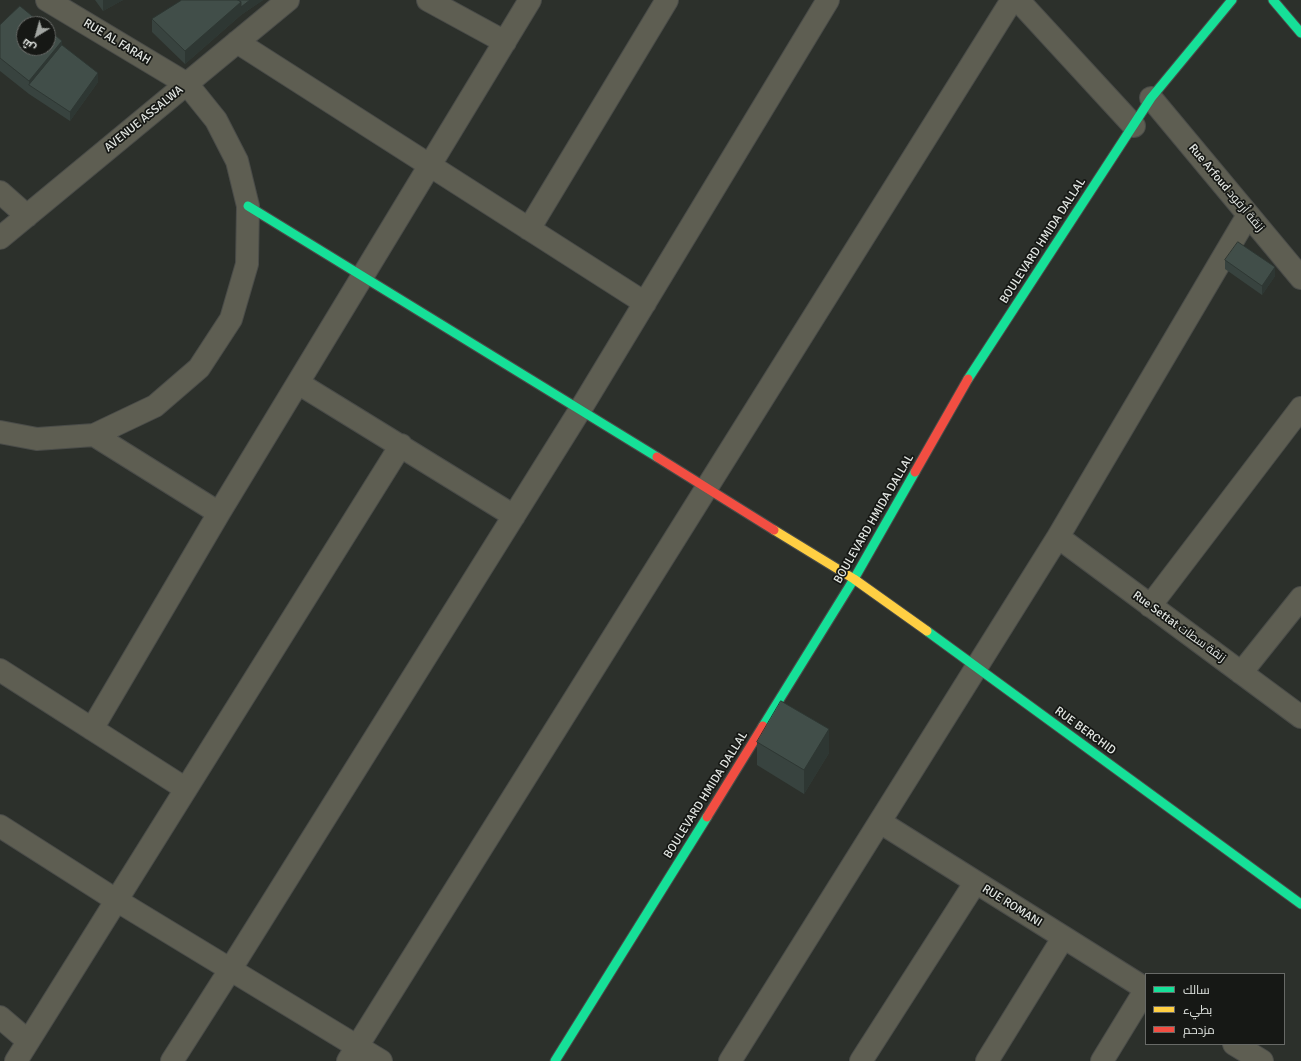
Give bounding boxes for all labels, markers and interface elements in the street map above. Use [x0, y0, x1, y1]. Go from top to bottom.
north arrow [16, 16, 56, 56]
street label: RUE AL FARAH [81, 16, 153, 68]
text: ش [20, 36, 39, 55]
street label: AVENUE ASSALWA [102, 83, 186, 155]
street label: Rue Arfoud زنقة أرفود [1185, 141, 1267, 235]
street label: BOULEVARD HMIDA DALLAL [997, 175, 1089, 307]
street label: BOULEVARD HMIDA DALLAL [831, 452, 917, 586]
street label: Rue Settat زنقة سطات [1130, 588, 1228, 666]
street label: RUE BERCHID [1052, 704, 1118, 758]
street label: BOULEVARD HMIDA DALLAL [661, 729, 751, 861]
street label: RUE ROMANI [979, 882, 1045, 930]
legend [1145, 973, 1285, 1045]
text: سالك [1183, 983, 1210, 998]
text: بطيء [1183, 1003, 1212, 1018]
text: مزدحم [1183, 1023, 1215, 1038]

